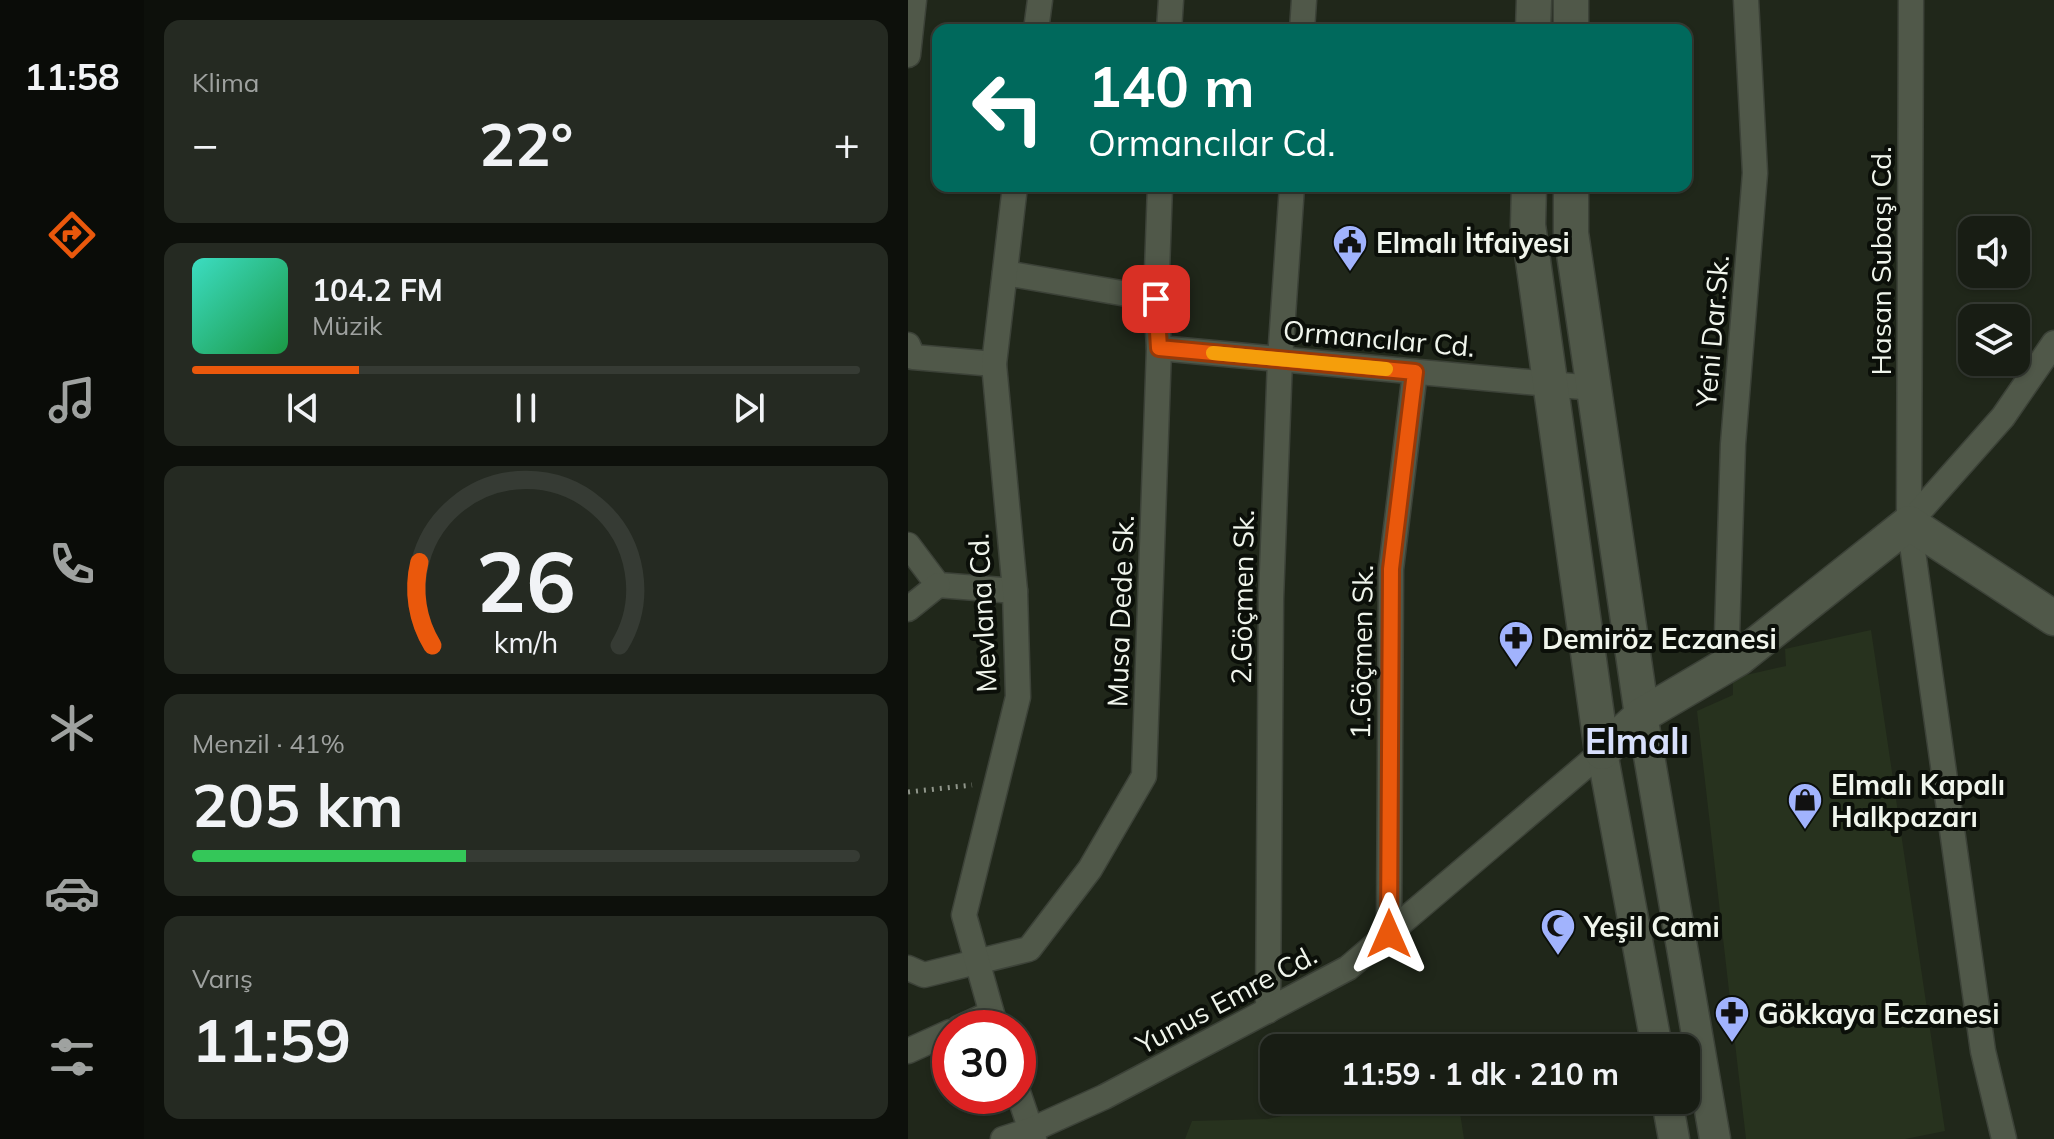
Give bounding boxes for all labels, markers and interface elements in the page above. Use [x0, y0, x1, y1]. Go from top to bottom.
text: 140 m [1088, 51, 1255, 121]
text: 11:58 [24, 54, 120, 99]
icon: left [956, 56, 1060, 160]
text: Klima [192, 66, 259, 99]
text: 22° [479, 106, 573, 181]
text: − [192, 116, 218, 171]
text: + [834, 116, 860, 171]
text: Ormancılar Cd. [1088, 120, 1335, 165]
street label: Hasan Subaşı Cd. [1863, 146, 1898, 376]
icon: directions [44, 207, 100, 263]
map controls [1958, 216, 2030, 376]
button: sound [1958, 216, 2030, 288]
public building icon: Elmalı İtfaiyesi [1331, 223, 1369, 273]
place label: Elmalı İtfaiyesi [1376, 225, 1570, 260]
street label: Yeni Dar.Sk. [1688, 253, 1736, 410]
pin [1122, 265, 1190, 333]
text: 104.2 FM [312, 271, 443, 309]
icon: arrive [1134, 277, 1178, 321]
button: layers [1958, 304, 2030, 376]
text: Müzik [312, 309, 383, 342]
street label: Ormancılar Cd. [1282, 312, 1476, 364]
icon: music [44, 372, 100, 428]
icon: previous [281, 386, 325, 430]
icon: pause [504, 386, 548, 430]
icon: next [727, 386, 771, 430]
street label: 2.Göçmen Sk. [1223, 509, 1261, 685]
street label: Musa Dede Sk. [1099, 514, 1141, 708]
text: 26 [476, 527, 576, 632]
street label: Mevlana Cd. [960, 533, 1004, 693]
icon: phone [44, 536, 100, 592]
street label: 1.Göçmen Sk. [1342, 564, 1380, 740]
pharmacy icon: Demiröz Eczanesi [1497, 619, 1535, 669]
place label: Demiröz Eczanesi [1542, 621, 1777, 656]
text: km/h [494, 624, 558, 660]
icon: climate [44, 700, 100, 756]
district label: Elmalı [1585, 718, 1689, 763]
text: Menzil · 41% [192, 727, 345, 760]
text: 205 km [192, 767, 404, 842]
place label: Elmalı Kapalı Halkpazarı [1831, 767, 2005, 834]
shop icon: Elmalı Kapalı Halkpazarı [1786, 781, 1824, 831]
icon: car [44, 865, 100, 921]
position arrow [1347, 892, 1431, 976]
mosque icon: Yeşil Cami [1539, 907, 1577, 957]
place label: Yeşil Cami [1583, 909, 1720, 944]
street label: Yunus Emre Cd. [1129, 937, 1322, 1062]
text: Varış [192, 962, 253, 995]
pharmacy icon: Gökkaya Eczanesi [1713, 994, 1751, 1044]
place label: Gökkaya Eczanesi [1758, 996, 1999, 1031]
text: 11:59 [192, 1002, 351, 1077]
speed limit sign: 30 [932, 1010, 1036, 1114]
icon: filters [44, 1029, 100, 1085]
text: 11:59 · 1 dk · 210 m [1341, 1055, 1619, 1093]

